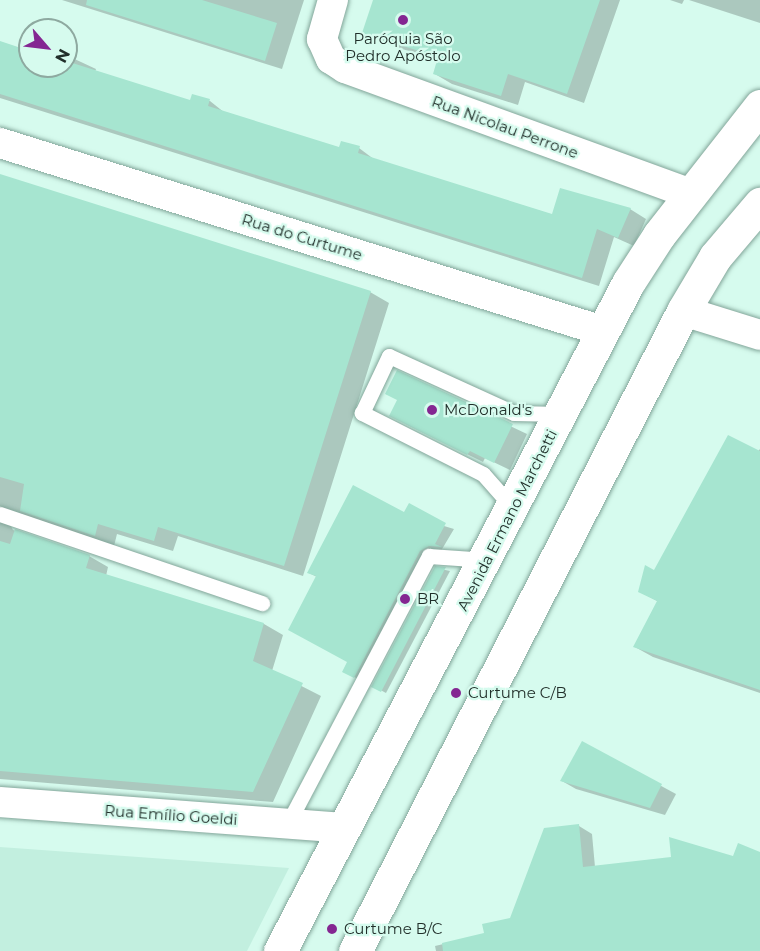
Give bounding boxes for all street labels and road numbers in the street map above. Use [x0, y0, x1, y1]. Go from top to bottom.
street label: Rua Nicolau Perrone [429, 92, 581, 162]
street label: Rua do Curtume [240, 210, 364, 264]
street label: Avenida Ermano Marchetti [453, 426, 561, 614]
street label: Rua Emílio Goeldi [104, 801, 238, 829]

